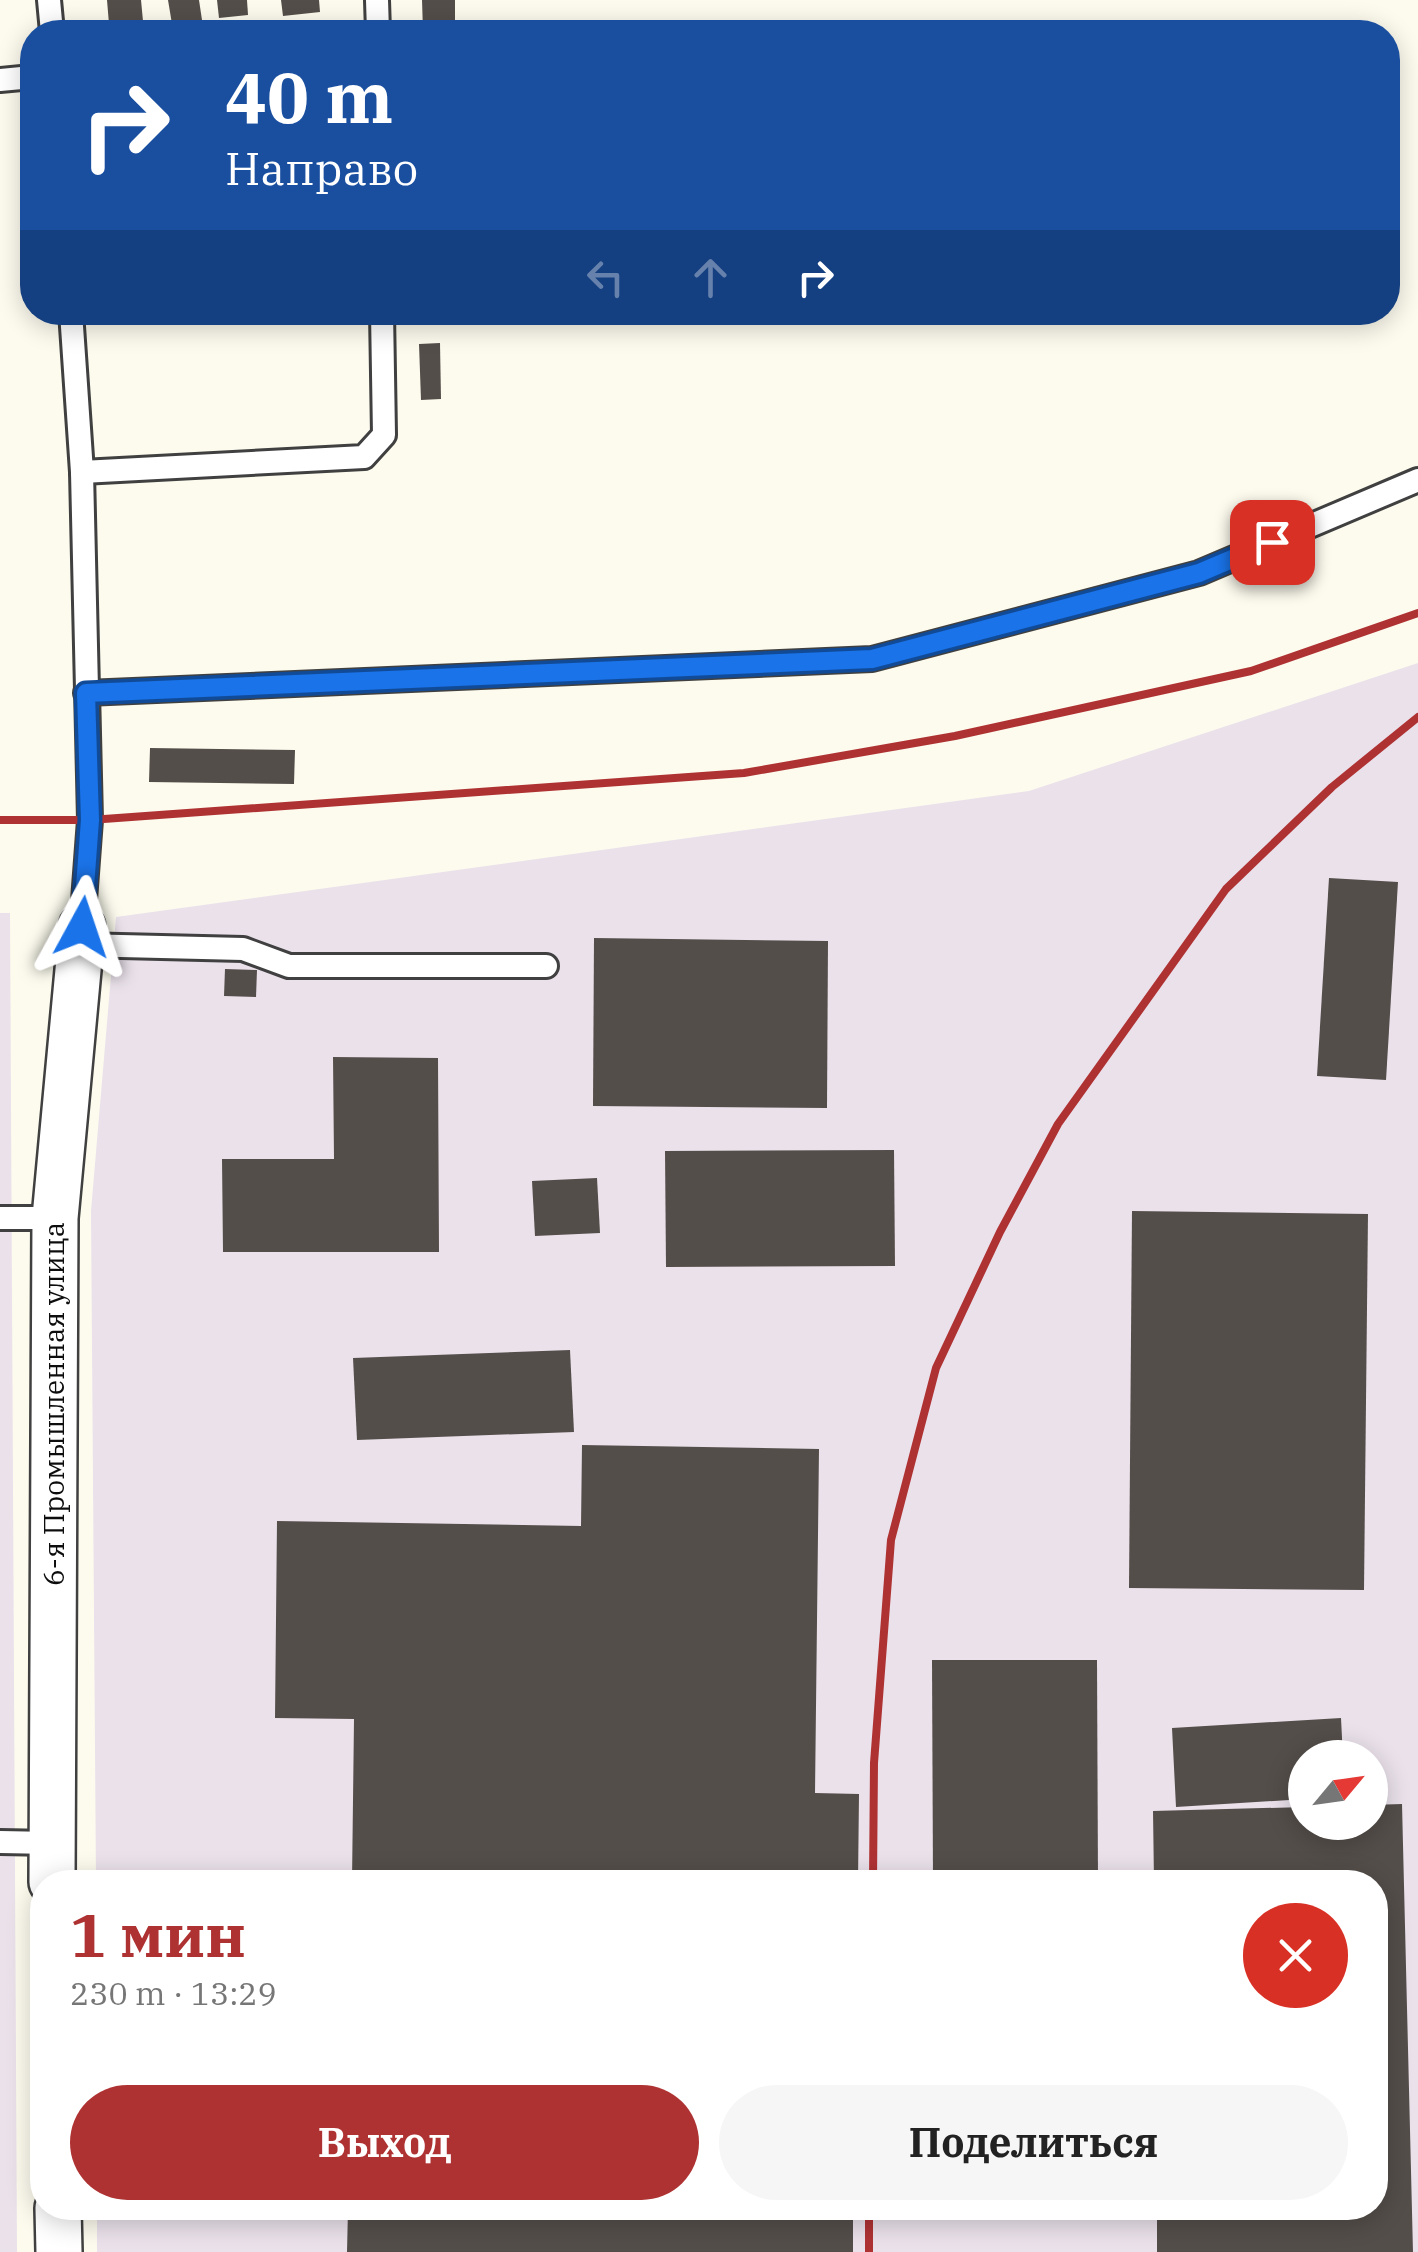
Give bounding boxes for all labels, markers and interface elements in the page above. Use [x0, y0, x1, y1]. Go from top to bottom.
text: 40 m [225, 51, 393, 142]
icon: right [60, 60, 190, 190]
text: Направо [225, 139, 418, 197]
icon: left [578, 250, 633, 305]
icon: ahead [683, 250, 738, 305]
icon: right [788, 250, 843, 305]
pin [1230, 500, 1315, 585]
icon: arrive [1245, 515, 1300, 570]
position arrow [30, 875, 134, 979]
street label: 6-я Промышленная улица [35, 1222, 72, 1586]
north arrow [1288, 1740, 1388, 1840]
map controls [1288, 1740, 1388, 1840]
text: 1 мин [70, 1895, 246, 1974]
button: close [1243, 1903, 1348, 2008]
text: 230 m · 13:29 [70, 1972, 277, 2014]
button: Выход [70, 2085, 699, 2200]
button: Поделиться [719, 2085, 1348, 2200]

